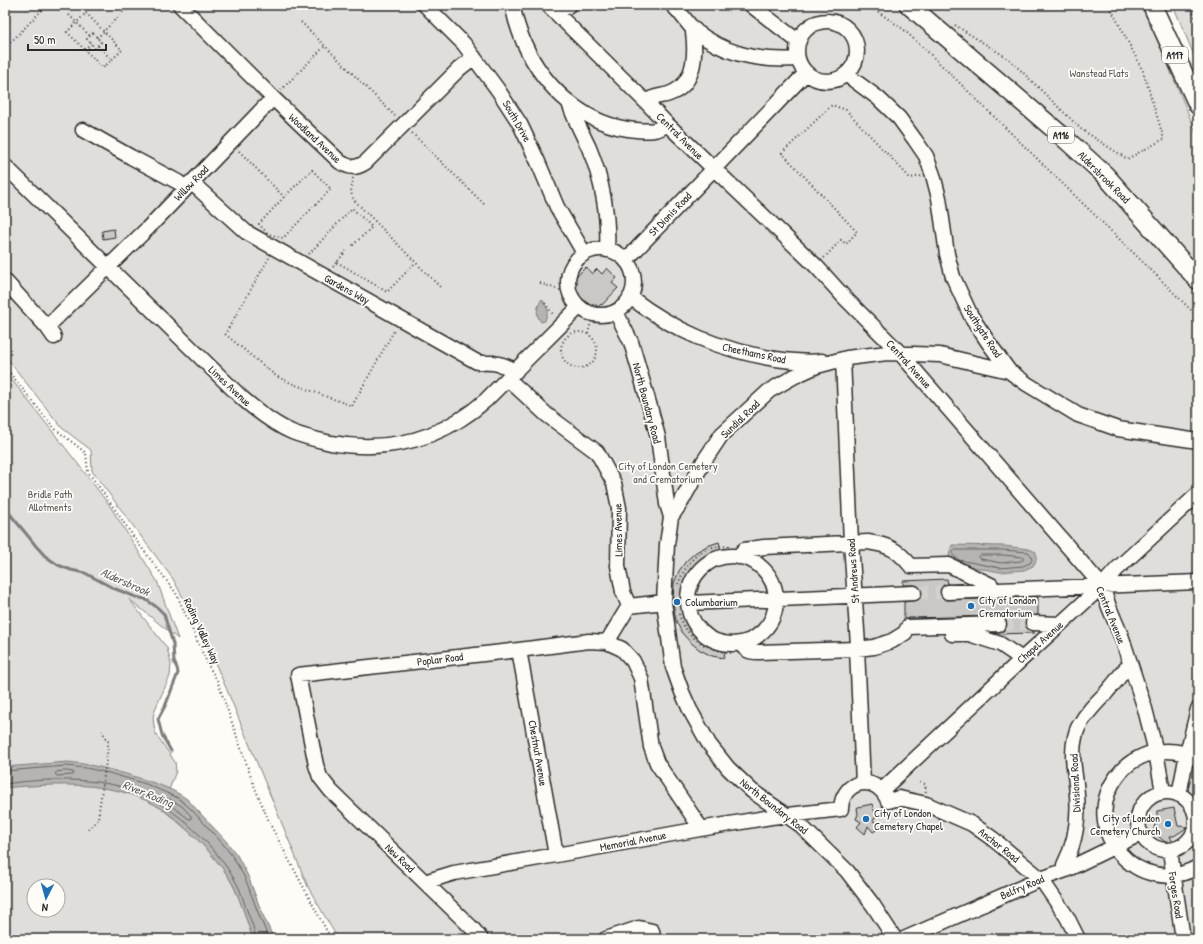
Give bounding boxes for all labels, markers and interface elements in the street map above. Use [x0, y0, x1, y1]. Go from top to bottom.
scale bar [28, 26, 106, 52]
text: 50 m [34, 31, 55, 48]
road number: A117 [1162, 47, 1188, 63]
park label: Wanstead Flats [1070, 66, 1128, 80]
street label: South Drive [500, 98, 535, 145]
street label: Central Avenue [653, 109, 707, 163]
street label: Woodland Avenue [286, 110, 345, 166]
road number: A116 [1048, 127, 1074, 143]
street label: Aldersbrook Road [1075, 148, 1134, 207]
street label: Willow Road [171, 162, 212, 204]
street label: St Dionis Road [646, 189, 695, 239]
street label: Gardens Way [322, 271, 373, 307]
street label: Southgate Road [961, 302, 1006, 361]
street label: Central Avenue [883, 337, 935, 392]
street label: Cheethams Road [721, 339, 788, 367]
street label: North Boundary Road [630, 361, 665, 446]
street label: Limes Avenue [206, 363, 255, 410]
street label: Sundial Road [718, 396, 763, 441]
park label: City of London Cemetery and Crematorium [618, 459, 718, 486]
park label: Bridle Path Allotments [28, 487, 73, 514]
street label: Limes Avenue [611, 503, 625, 557]
street label: St Andrews Road [844, 538, 862, 604]
water label: Aldersbrook [98, 563, 153, 600]
street label: Central Avenue [1093, 584, 1129, 647]
place label: City of London Crematorium [979, 593, 1037, 620]
place label: Columbarium [685, 595, 738, 609]
street label: Roding Valley Way [181, 596, 224, 666]
marker: Columbarium [672, 597, 682, 607]
marker: City of London Crematorium [966, 601, 976, 611]
street label: Chapel Avenue [1014, 617, 1066, 666]
street label: Poplar Road [416, 649, 465, 669]
street label: Chestnut Avenue [525, 719, 551, 788]
street label: Divisional Road [1066, 753, 1084, 813]
street label: North Boundary Road [737, 775, 812, 837]
water label: River Roding [120, 776, 177, 812]
place label: City of London Cemetery Chapel [874, 806, 943, 833]
place label: City of London Cemetery Church [1090, 811, 1160, 838]
marker: City of London Cemetery Chapel [861, 814, 871, 824]
marker: City of London Cemetery Church [1163, 819, 1173, 829]
street label: Anchor Road [976, 825, 1023, 866]
street label: Memorial Avenue [599, 828, 668, 854]
street label: New Road [382, 840, 418, 876]
street label: Forges Road [1165, 870, 1187, 920]
street label: Belfry Road [998, 871, 1047, 902]
north arrow [26, 878, 66, 918]
text: N [41, 901, 49, 915]

